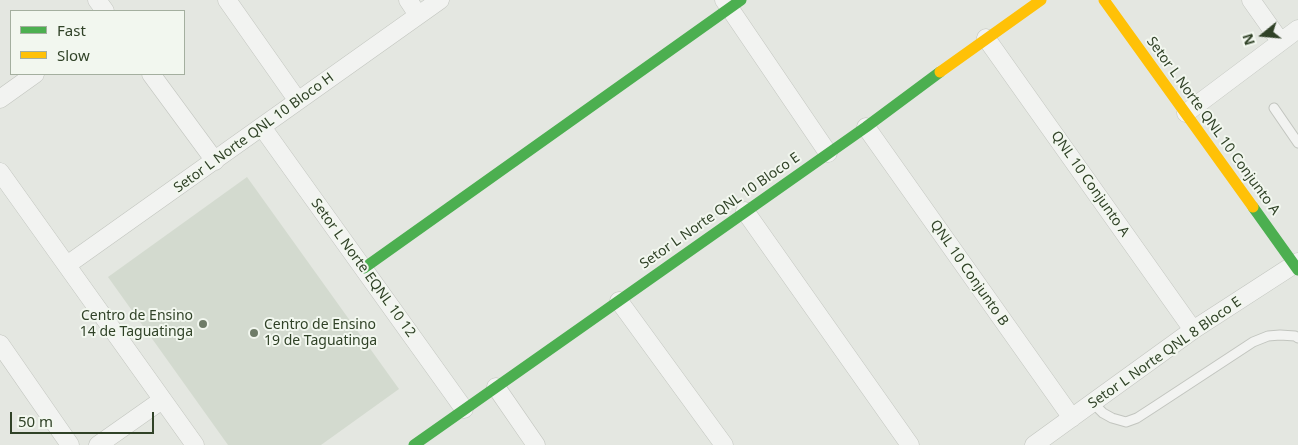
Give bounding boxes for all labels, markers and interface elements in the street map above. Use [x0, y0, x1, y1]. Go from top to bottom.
legend [10, 10, 185, 75]
north arrow [1238, 10, 1288, 60]
text: Fast [57, 20, 86, 40]
street label: Setor L Norte QNL 10 Conjunto A [1143, 34, 1283, 218]
text: Slow [57, 45, 90, 65]
street label: Setor L Norte QNL 10 Bloco H [171, 69, 337, 197]
street label: QNL 10 Conjunto A [1047, 128, 1133, 240]
street label: Setor L Norte QNL 10 Bloco E [637, 149, 803, 273]
street label: Setor L Norte EQNL 10 12 [307, 196, 419, 340]
street label: QNL 10 Conjunto B [926, 217, 1012, 329]
street label: Setor L Norte QNL 8 Bloco E [1085, 294, 1245, 412]
place label: Centro de Ensino 14 de Taguatinga [80, 308, 193, 341]
place label: Centro de Ensino 19 de Taguatinga [264, 317, 377, 350]
marker: Centro de Ensino 14 de Taguatinga [197, 318, 209, 330]
marker: Centro de Ensino 19 de Taguatinga [248, 327, 260, 339]
scale bar [12, 402, 156, 434]
text: 50 m [18, 411, 53, 431]

